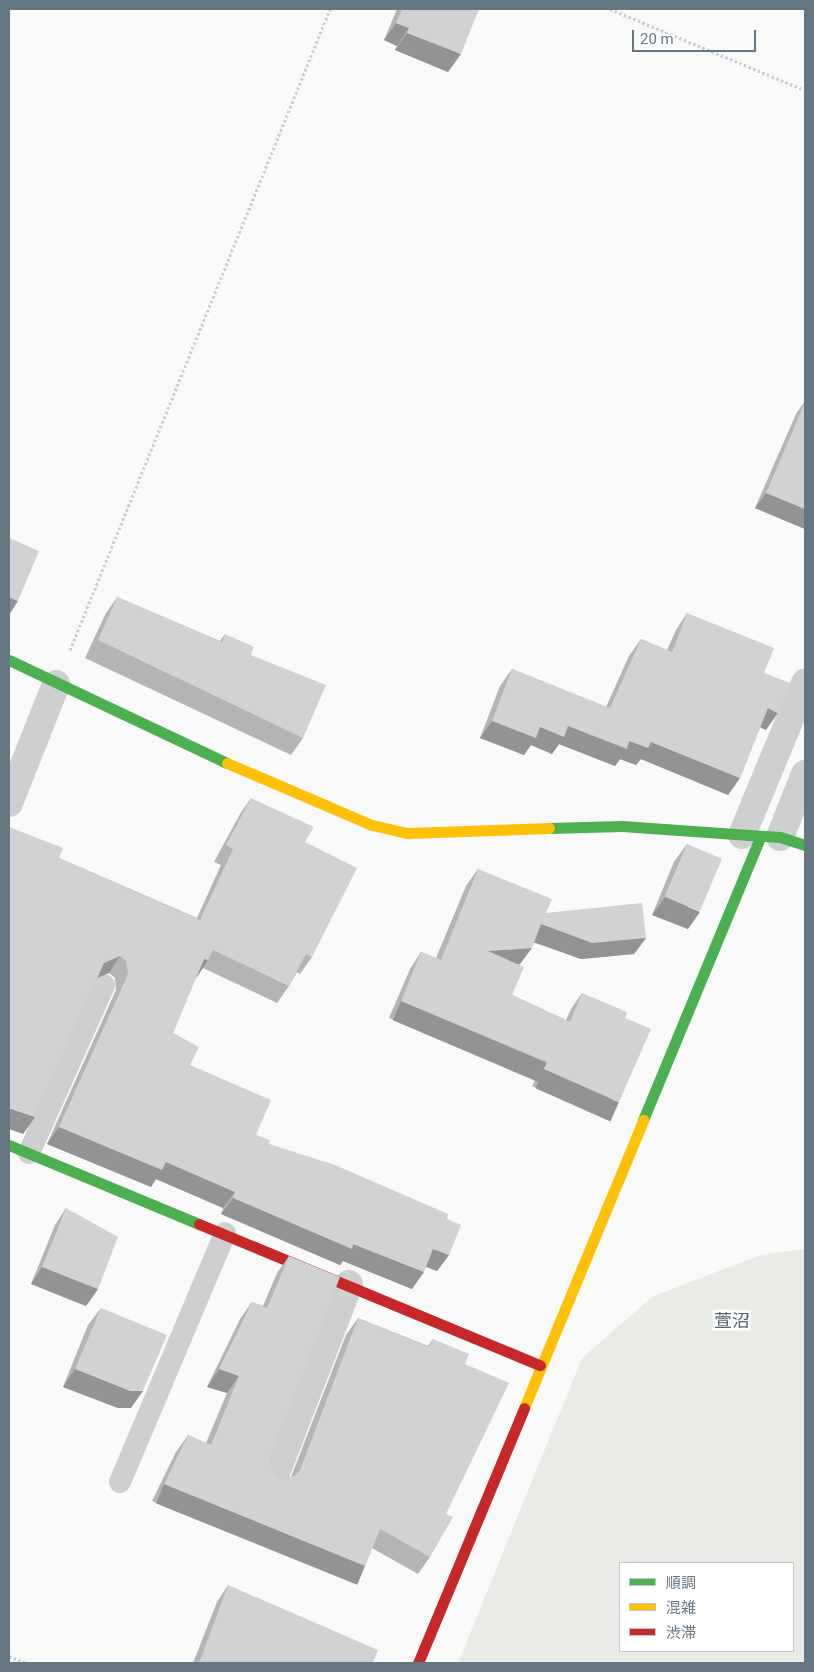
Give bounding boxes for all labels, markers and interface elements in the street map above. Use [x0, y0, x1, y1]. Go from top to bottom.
scale bar [634, 20, 758, 52]
text: 20 m [640, 30, 674, 48]
district label: 萱沼 [714, 1310, 750, 1332]
legend [619, 1562, 794, 1652]
text: 順調 [666, 1574, 696, 1592]
text: 混雑 [666, 1599, 696, 1617]
text: 渋滞 [666, 1624, 696, 1642]

